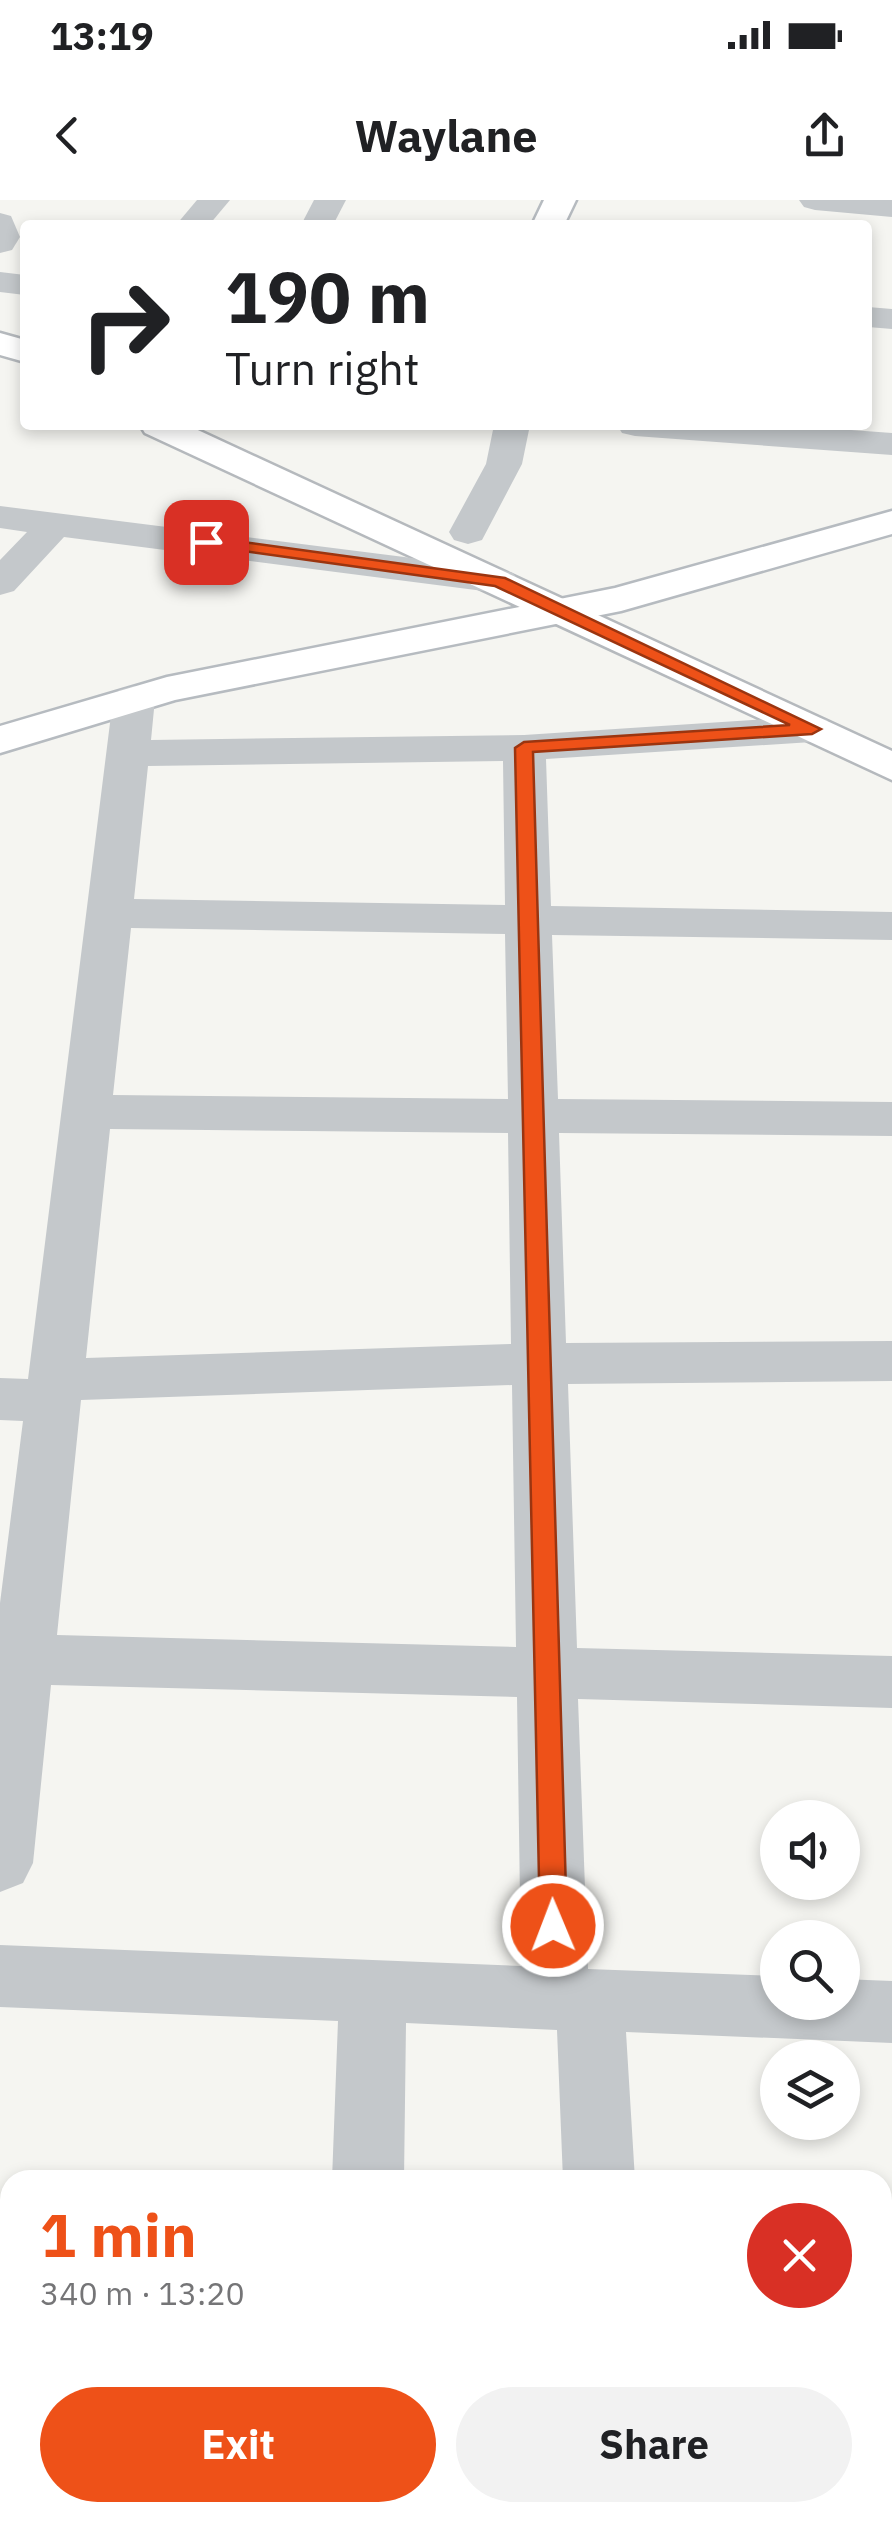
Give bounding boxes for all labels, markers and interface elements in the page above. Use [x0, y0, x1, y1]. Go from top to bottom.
text: 13:19 [50, 11, 154, 60]
text: Waylane [354, 106, 538, 164]
icon: back [40, 108, 95, 163]
icon: share [797, 108, 852, 163]
text: 190 m [225, 251, 430, 342]
icon: right [60, 260, 190, 390]
text: Turn right [225, 339, 420, 397]
pin [164, 500, 249, 585]
icon: arrive [179, 515, 234, 570]
map controls [760, 1800, 860, 2140]
button: sound [760, 1800, 860, 1900]
position arrow [501, 1874, 605, 1978]
button: search [760, 1920, 860, 2020]
button: layers [760, 2040, 860, 2140]
text: 1 min [40, 2195, 197, 2274]
button: close [747, 2203, 852, 2308]
text: 340 m · 13:20 [40, 2272, 245, 2314]
button: Exit [40, 2387, 436, 2502]
button: Share [456, 2387, 852, 2502]

